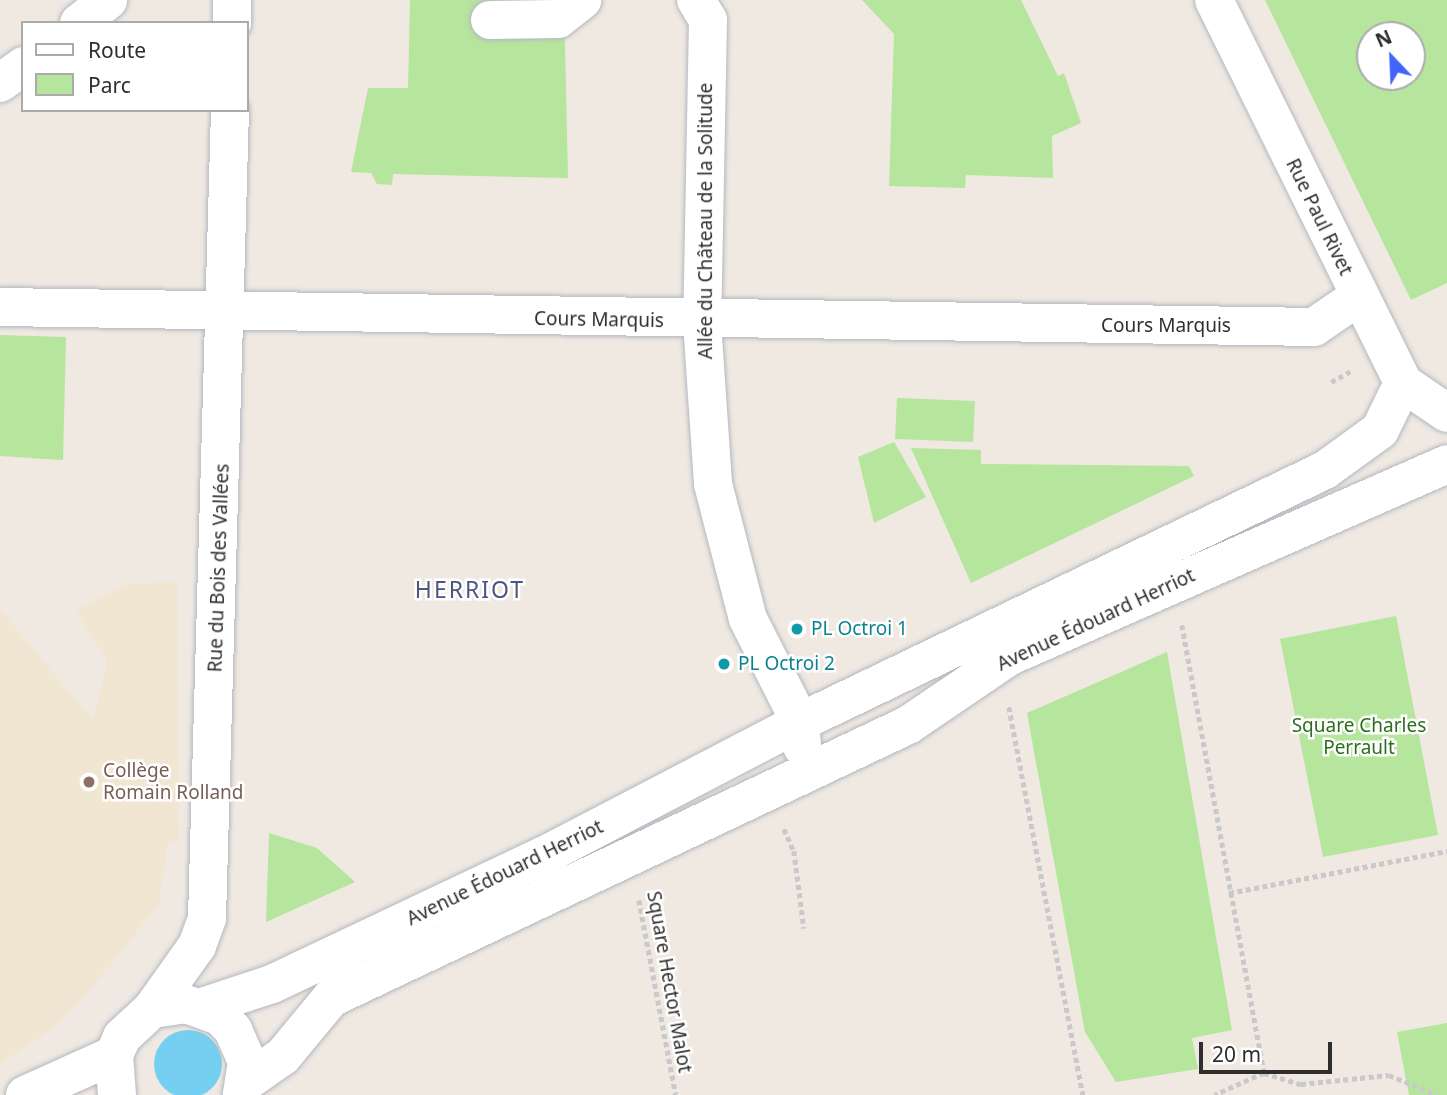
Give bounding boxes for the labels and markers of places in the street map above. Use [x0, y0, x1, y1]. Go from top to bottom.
place label: PL Octroi 1 [811, 618, 908, 640]
marker: PL Octroi 1 [789, 621, 805, 637]
place label: PL Octroi 2 [738, 653, 835, 675]
marker: PL Octroi 2 [716, 656, 732, 672]
place label: Collège Romain Rolland [103, 760, 244, 804]
marker: Collège Romain Rolland [81, 774, 97, 790]

